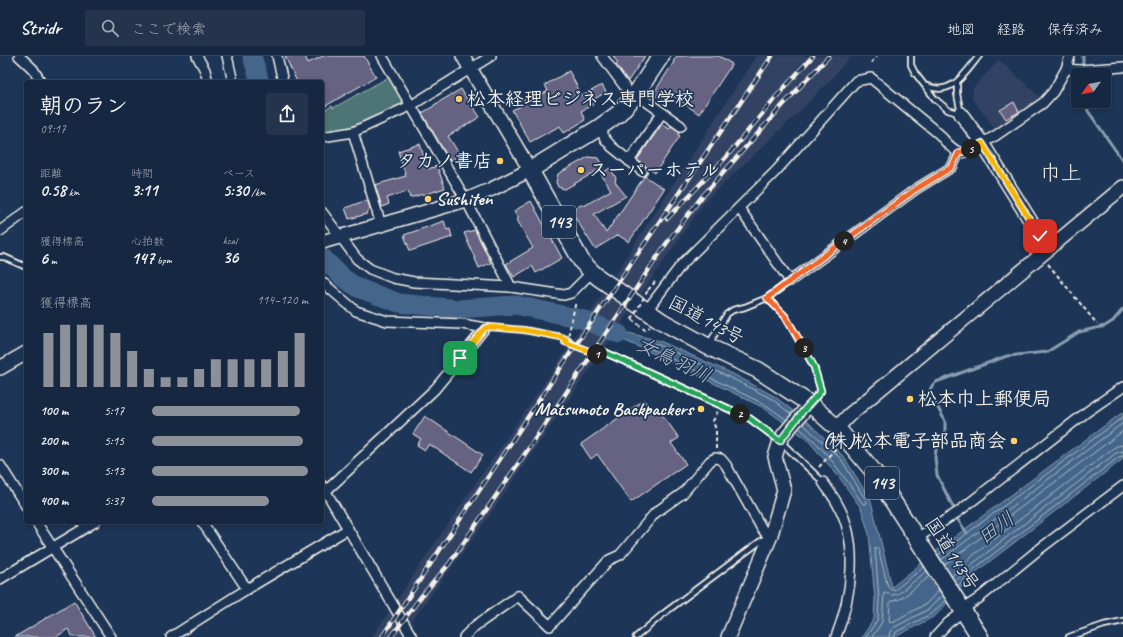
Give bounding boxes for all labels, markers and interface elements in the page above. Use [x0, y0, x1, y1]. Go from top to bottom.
search box [85, 10, 365, 46]
text: Stridr [20, 16, 61, 40]
icon: search [99, 17, 121, 39]
text: ここで検索 [131, 20, 206, 39]
text: 地図 [947, 21, 975, 38]
text: 経路 [997, 21, 1025, 38]
text: 保存済み [1047, 21, 1103, 38]
north arrow [1071, 68, 1111, 108]
map controls [1071, 68, 1111, 108]
place label: 松本経理ビジネス専門学校 [467, 87, 694, 111]
text: 朝のラン [40, 92, 128, 120]
button: share [266, 93, 308, 135]
marker: 松本経理ビジネス専門学校 [454, 94, 464, 104]
text: 09:17 [40, 121, 66, 137]
pin: 5 [961, 139, 981, 159]
text: 5 [969, 142, 973, 156]
place label: タカノ書店 [397, 149, 492, 173]
marker: タカノ書店 [495, 156, 505, 166]
place label: スーパーホテル [589, 158, 720, 182]
district label: 巾上 [1040, 160, 1082, 186]
marker: スーパーホテル [576, 165, 586, 175]
text: 距離 [40, 166, 62, 180]
text: 時間 [131, 166, 153, 180]
text: ペース [223, 166, 255, 180]
text: 0.58 [40, 180, 66, 201]
text: 3:11 [131, 180, 158, 201]
text: 5:30 [223, 180, 249, 201]
text: km [66, 185, 79, 199]
text: /km [249, 185, 266, 199]
place label: Sushiten [436, 187, 494, 211]
marker: Sushiten [423, 194, 433, 204]
road number: 143 [542, 206, 576, 238]
pin [1023, 219, 1057, 253]
icon: check [1029, 225, 1051, 247]
pin: 4 [834, 231, 854, 251]
text: kcal [223, 233, 237, 247]
text: 獲得標高 [40, 234, 84, 248]
text: 心拍数 [131, 234, 164, 248]
text: 4 [842, 234, 846, 248]
text: 36 [223, 247, 238, 268]
text: 6 [40, 248, 48, 269]
text: 147 [131, 248, 154, 269]
text: m [48, 253, 57, 267]
text: bpm [154, 253, 172, 267]
street label: 国道143号 [664, 290, 748, 350]
text: 114–120 m [257, 292, 308, 308]
text: 獲得標高 [40, 295, 92, 311]
water label: 女鳥羽川 [633, 331, 715, 389]
pin: 3 [794, 338, 814, 358]
pin [443, 341, 477, 375]
text: 3 [802, 341, 806, 355]
pin: 1 [587, 344, 607, 364]
icon: arrive [449, 347, 471, 369]
text: 1 [595, 347, 599, 361]
place label: 松本巾上郵便局 [918, 387, 1051, 411]
marker: 松本巾上郵便局 [905, 394, 915, 404]
place label: Matsumoto Backpackers [535, 397, 695, 421]
text: 100 m [40, 403, 68, 419]
text: 5:17 [104, 403, 124, 419]
marker: Matsumoto Backpackers [696, 404, 706, 414]
pin: 2 [730, 404, 750, 424]
text: 2 [738, 407, 742, 421]
place label: (株)松本電子部品商会 [822, 429, 1006, 453]
text: 200 m [40, 433, 68, 449]
text: 5:15 [104, 433, 124, 449]
marker: (株)松本電子部品商会 [1009, 436, 1019, 446]
text: 300 m [40, 463, 68, 479]
text: 5:13 [104, 463, 124, 479]
road number: 143 [865, 467, 899, 499]
text: 400 m [40, 493, 68, 509]
text: 5:37 [104, 493, 124, 509]
water label: 田川 [973, 506, 1019, 550]
street label: 国道143号 [919, 513, 985, 595]

